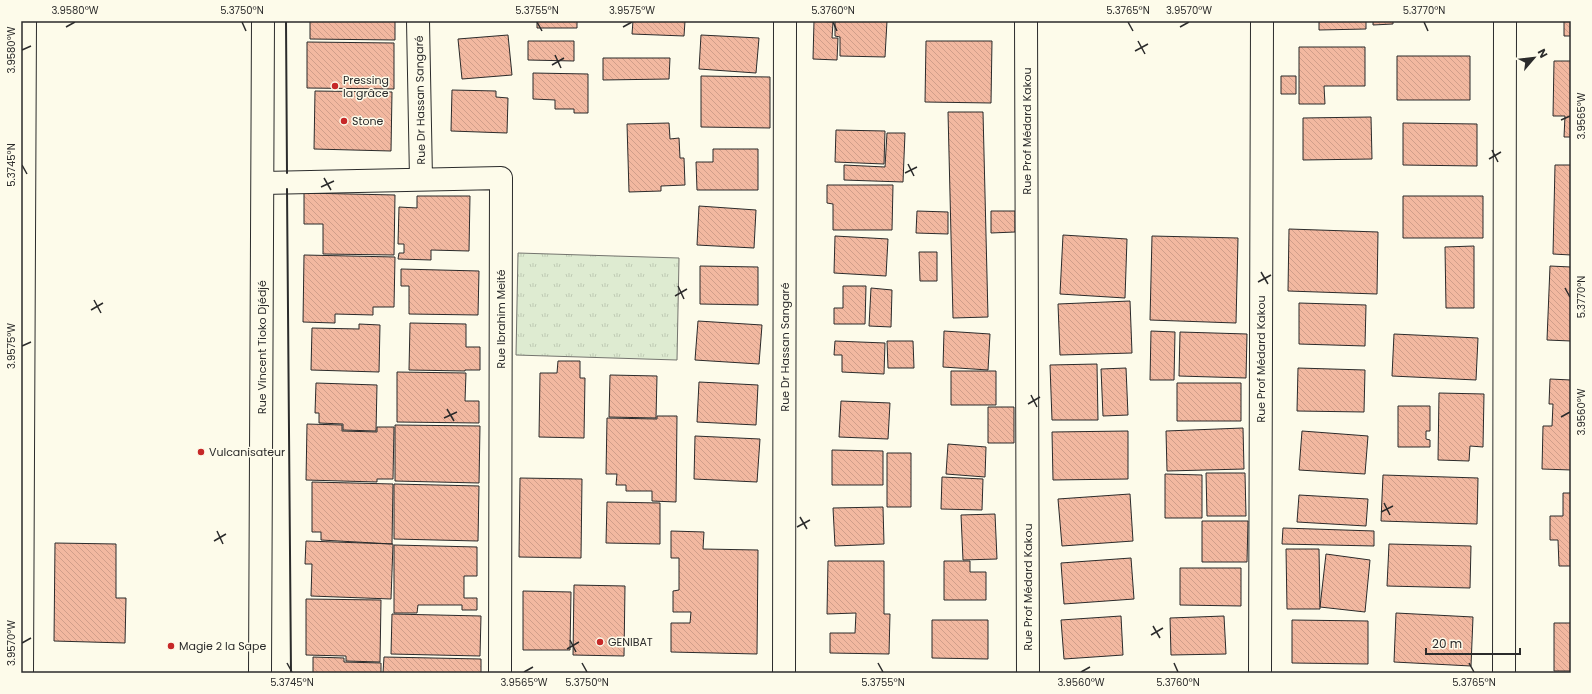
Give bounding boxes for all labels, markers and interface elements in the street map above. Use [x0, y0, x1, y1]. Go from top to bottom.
text: 3.9580°W [51, 3, 99, 18]
text: 5.3750°N [220, 3, 264, 18]
text: 5.3755°N [515, 3, 559, 18]
text: 3.9575°W [609, 3, 655, 18]
text: 5.3760°N [811, 3, 855, 18]
text: 5.3765°N [1106, 3, 1150, 18]
text: 3.9570°W [1166, 3, 1212, 18]
text: 5.3770°N [1403, 3, 1445, 18]
text: 3.9580°W [4, 26, 19, 74]
street label: Rue Dr Hassan Sangaré [411, 35, 429, 165]
north arrow [1514, 38, 1554, 78]
text: N [1534, 46, 1552, 61]
street label: Rue Prof Médard Kakou [1019, 68, 1035, 194]
place label: Pressing la grâce [343, 72, 389, 101]
marker: Pressing la grâce [330, 81, 340, 91]
text: 3.9565°W [1574, 92, 1589, 140]
place label: Stone [352, 113, 384, 129]
marker: Stone [339, 116, 349, 126]
text: 5.3745°N [4, 143, 19, 187]
street label: Rue Ibrahim Meité [493, 269, 509, 369]
text: 5.3770°N [1574, 276, 1589, 318]
street label: Rue Vincent Tioko Djédjé [254, 280, 270, 414]
street label: Rue Dr Hassan Sangaré [777, 282, 793, 411]
street label: Rue Prof Médard Kakou [1253, 296, 1269, 422]
text: 3.9575°W [4, 323, 19, 369]
text: 3.9560°W [1574, 388, 1589, 436]
place label: Vulcanisateur [209, 444, 285, 460]
marker: Vulcanisateur [196, 447, 206, 457]
street label: Rue Prof Médard Kakou [1020, 524, 1036, 650]
text: 3.9570°W [4, 620, 19, 666]
scale bar [1426, 630, 1520, 656]
place label: GENIBAT [608, 634, 653, 650]
text: 20 m [1432, 635, 1462, 652]
marker: GENIBAT [595, 637, 605, 647]
place label: Magie 2 la Sape [179, 638, 266, 654]
marker: Magie 2 la Sape [166, 641, 176, 651]
text: 5.3745°N [270, 675, 314, 690]
text: 3.9565°W [500, 675, 548, 690]
text: 5.3750°N [565, 675, 609, 690]
text: 5.3755°N [861, 675, 905, 690]
text: 3.9560°W [1057, 675, 1105, 690]
text: 5.3760°N [1156, 675, 1200, 690]
text: 5.3765°N [1452, 675, 1496, 690]

